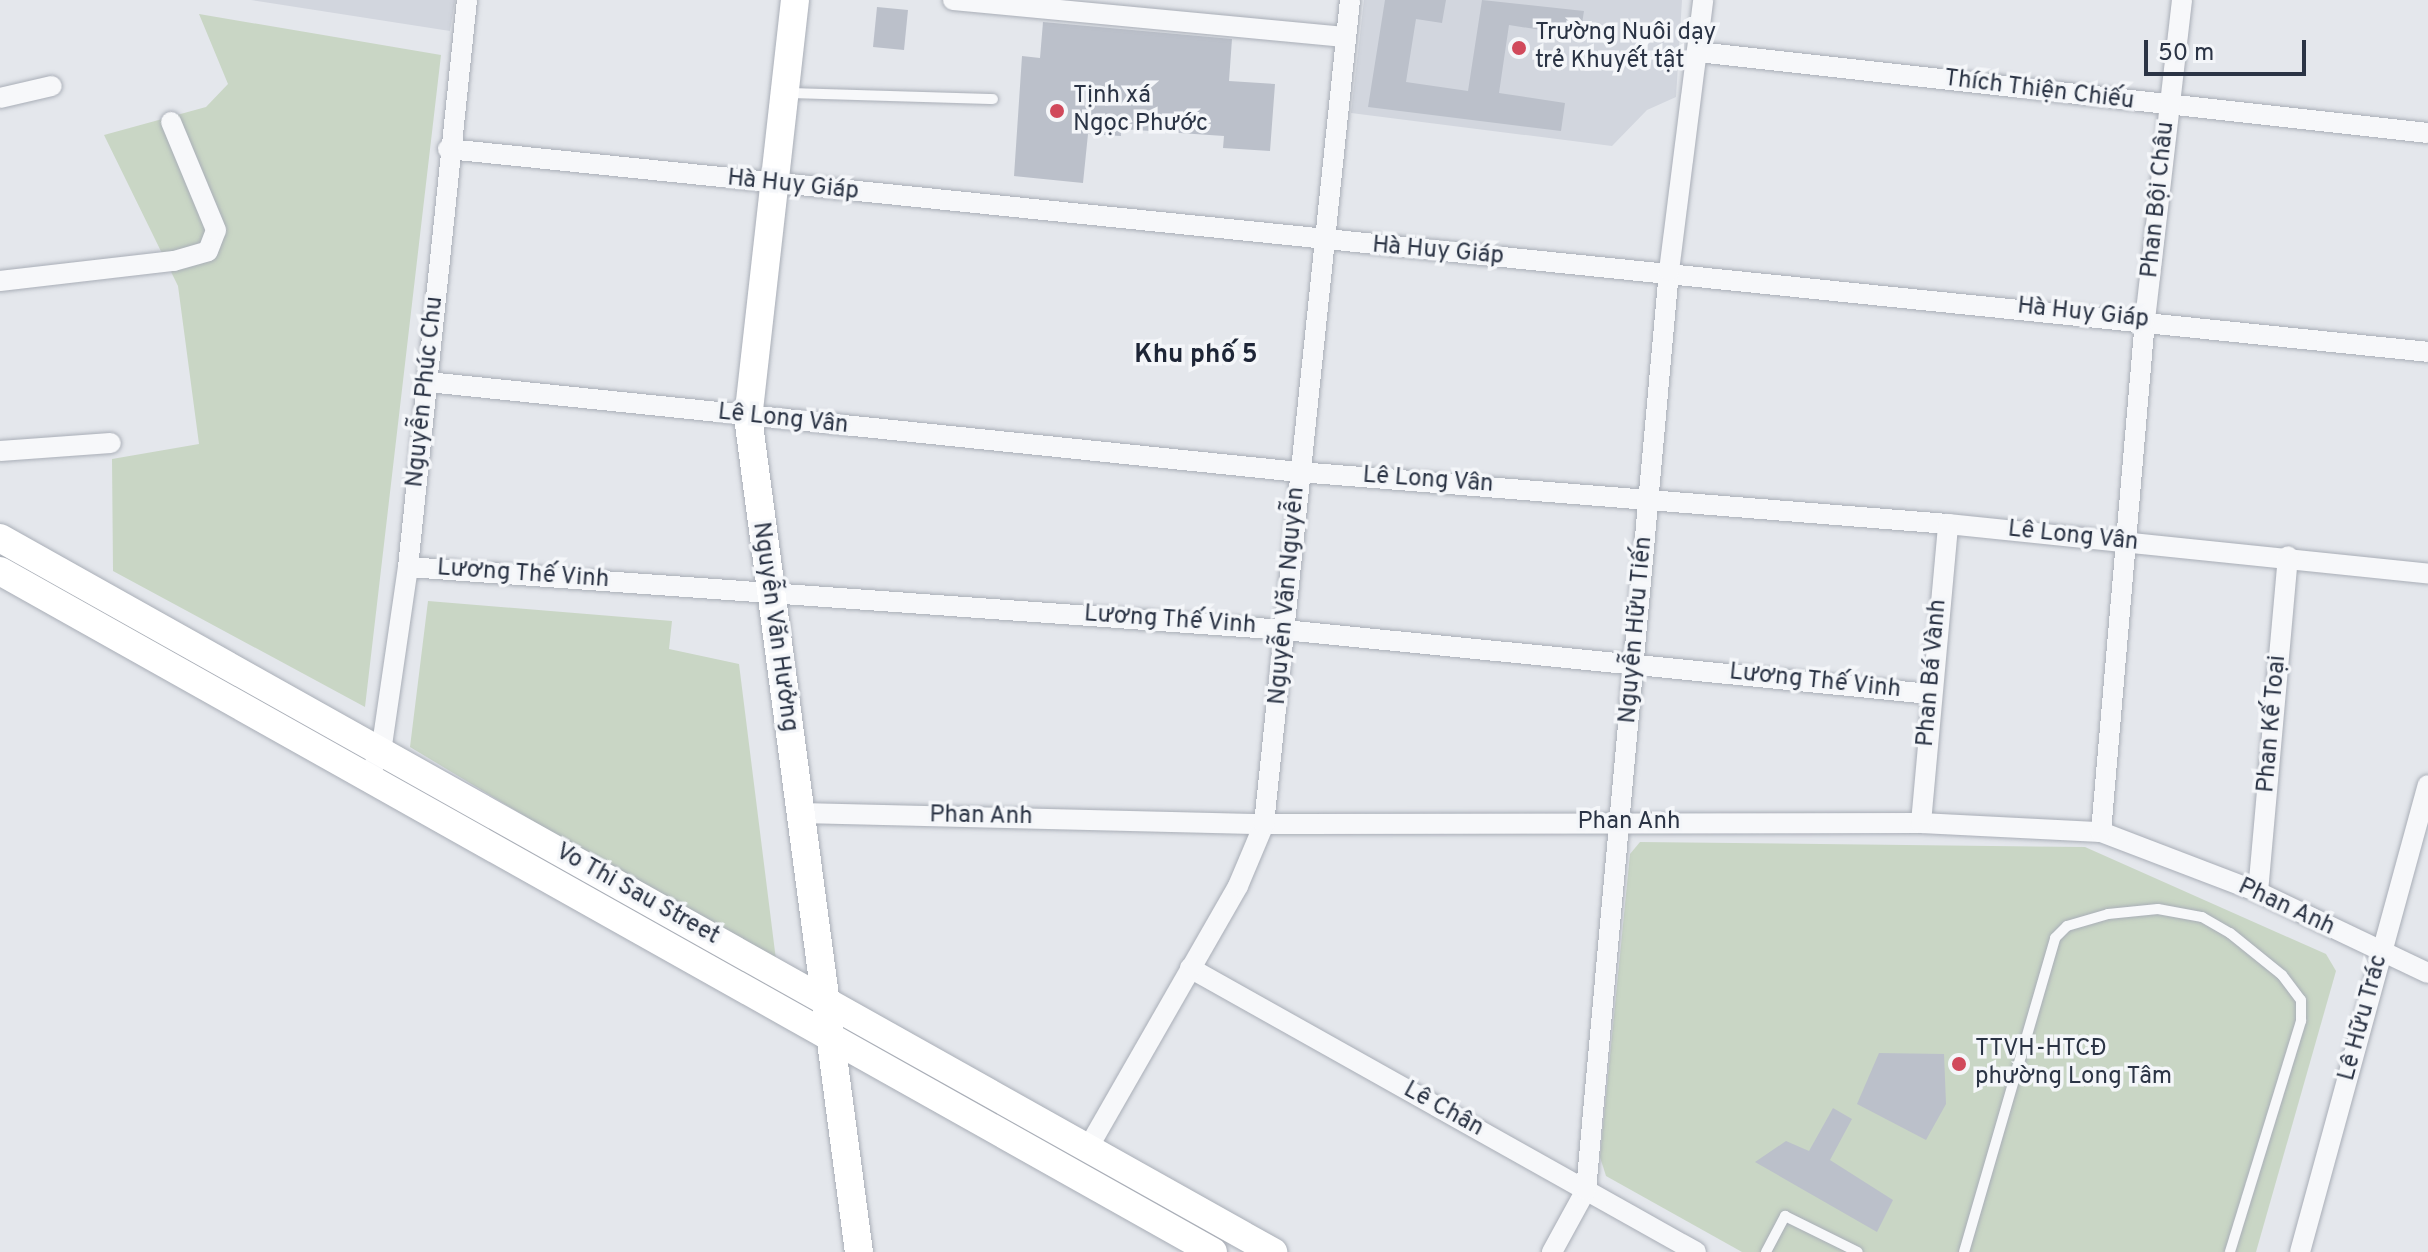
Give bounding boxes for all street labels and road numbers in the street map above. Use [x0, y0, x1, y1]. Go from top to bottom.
street label: Thích Thiện Chiếu [1942, 65, 2136, 117]
street label: Phan Bội Châu [2136, 120, 2182, 280]
street label: Hà Huy Giáp [726, 165, 860, 207]
street label: Hà Huy Giáp [1371, 232, 1505, 272]
street label: Hà Huy Giáp [2016, 293, 2150, 335]
street label: Nguyễn Phúc Chu [402, 295, 450, 489]
street label: Lê Long Vân [716, 399, 850, 441]
street label: Lê Long Vân [1361, 462, 1495, 500]
street label: Nguyễn Văn Nguyễn [1264, 485, 1312, 707]
street label: Lê Long Vân [2006, 516, 2140, 558]
street label: Nguyễn Văn Hưởng [745, 520, 803, 734]
street label: Nguyễn Hữu Tiến [1614, 535, 1660, 725]
street label: Lương Thế Vinh [435, 555, 611, 595]
street label: Phan Bá Vành [1912, 598, 1954, 748]
street label: Lương Thế Vinh [1082, 601, 1258, 641]
street label: Phan Kế Toại [2253, 654, 2293, 794]
street label: Lương Thế Vinh [1727, 659, 1903, 705]
street label: Phan Anh [929, 802, 1033, 832]
street label: Phan Anh [1577, 809, 1681, 837]
street label: Vo Thi Sau Street [550, 838, 724, 952]
street label: Phan Anh [2233, 873, 2339, 943]
street label: Lê Hữu Trác [2333, 951, 2395, 1085]
street label: Lê Chân [1398, 1076, 1488, 1144]

